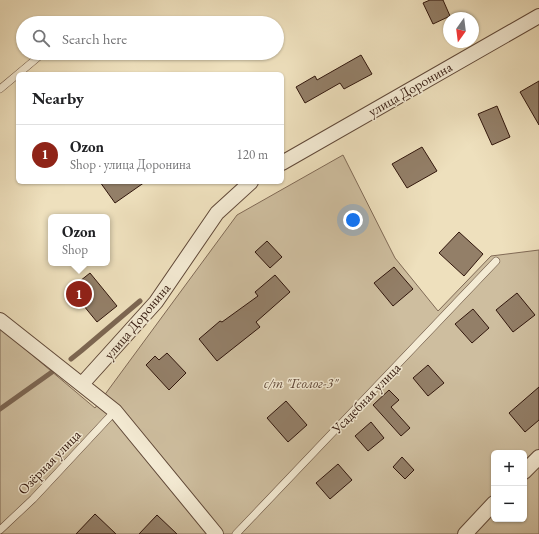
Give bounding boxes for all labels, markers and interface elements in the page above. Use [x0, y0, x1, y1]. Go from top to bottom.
north arrow [443, 12, 479, 48]
search box [16, 16, 284, 60]
icon: search [30, 27, 52, 49]
text: Search here [62, 29, 127, 48]
street label: улица Доронина [365, 57, 456, 120]
text: Nearby [32, 87, 84, 109]
text: Ozon [70, 137, 104, 156]
text: 1 [42, 146, 48, 163]
text: 120 m [237, 146, 268, 163]
text: Shop · улица Доронина [70, 156, 191, 173]
your location [343, 210, 363, 230]
popup [48, 214, 110, 266]
text: Ozon [62, 222, 96, 241]
text: Shop [62, 241, 88, 258]
pin: 1 [66, 279, 92, 309]
street label: улица Доронина [100, 279, 174, 363]
street label: Усадебная улица [327, 358, 405, 438]
park label: с/т "Геолог-3" [264, 374, 339, 392]
street label: Озёрная улица [14, 425, 85, 498]
map controls [491, 450, 527, 522]
button: + [491, 450, 527, 486]
button: − [491, 486, 527, 522]

